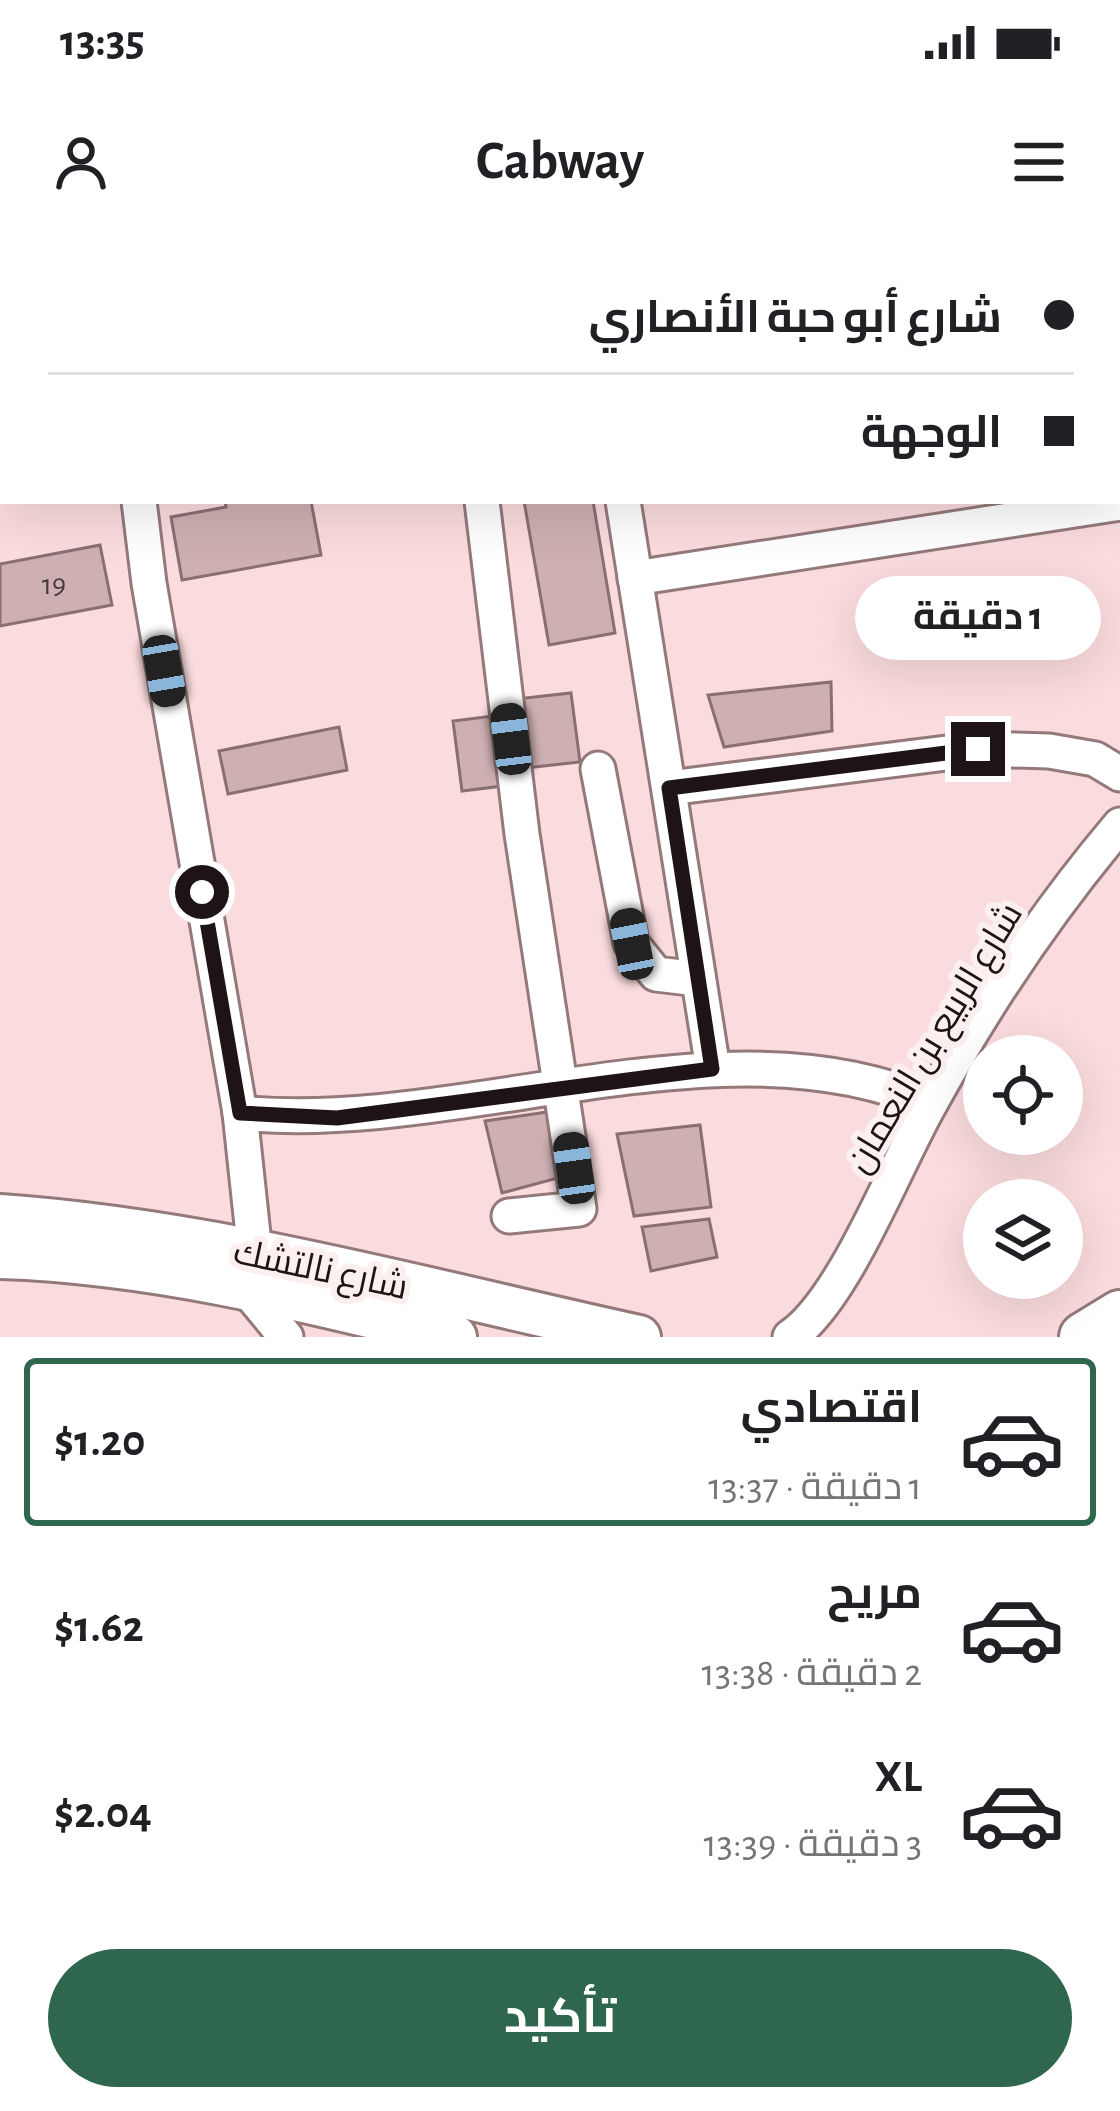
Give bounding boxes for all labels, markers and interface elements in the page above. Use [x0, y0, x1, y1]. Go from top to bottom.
text: 13:35 [60, 19, 145, 64]
icon: person [48, 129, 114, 195]
icon: menu [1006, 129, 1072, 195]
text: Cabway [476, 135, 644, 189]
text: شارع أبو حبة الأنصاري [589, 296, 1002, 341]
text: الوجهة [861, 411, 1002, 456]
house number: 19 [42, 570, 66, 600]
callout: 1 دقيقة [855, 575, 1101, 659]
text: 1 دقيقة [913, 598, 1043, 637]
car [140, 632, 188, 710]
car [489, 701, 533, 777]
route end [951, 722, 1005, 776]
route start [175, 865, 229, 919]
street label: شارع الربيع بن النعمان [839, 896, 1034, 1182]
car [607, 905, 657, 983]
map controls [963, 1035, 1083, 1299]
button: locate [963, 1035, 1083, 1155]
car [551, 1130, 597, 1206]
button: layers [963, 1179, 1083, 1299]
street label: شارع نالتشك [229, 1233, 411, 1311]
text: اقتصادي [741, 1386, 922, 1431]
icon: car [958, 1388, 1066, 1496]
text: $1.20 [54, 1419, 145, 1464]
text: 1 دقيقة · 13:37 [708, 1468, 922, 1507]
text: مريح [827, 1572, 922, 1617]
icon: car [958, 1574, 1066, 1682]
text: $1.62 [54, 1605, 144, 1650]
text: 2 دقيقة · 13:38 [702, 1654, 922, 1693]
text: XL [874, 1755, 922, 1800]
icon: car [958, 1760, 1066, 1868]
text: $2.04 [54, 1791, 152, 1836]
text: 3 دقيقة · 13:39 [703, 1825, 922, 1864]
button: تأكيد [48, 1949, 1072, 2087]

